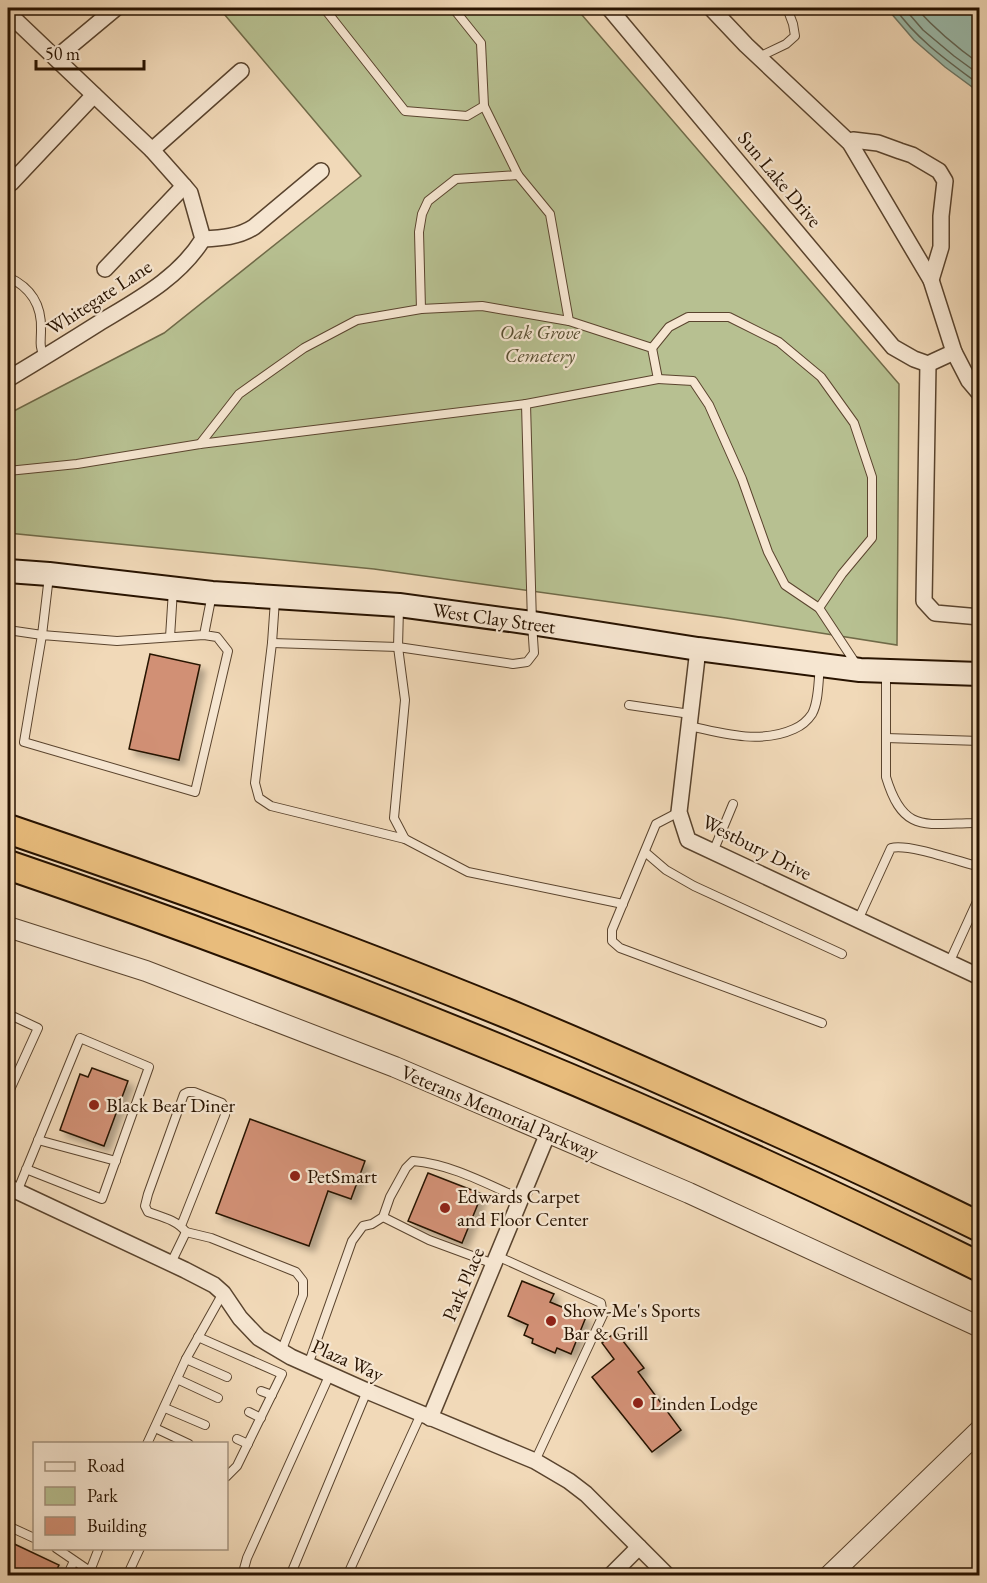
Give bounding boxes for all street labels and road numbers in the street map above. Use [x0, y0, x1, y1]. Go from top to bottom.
street label: Sun Lake Drive [732, 125, 828, 233]
street label: Whitegate Lane [41, 253, 157, 341]
street label: West Clay Street [431, 596, 558, 640]
street label: Westbury Drive [698, 808, 816, 886]
street label: Veterans Memorial Parkway [397, 1059, 603, 1166]
street label: Park Place [436, 1243, 490, 1325]
street label: Plaza Way [308, 1333, 388, 1387]

